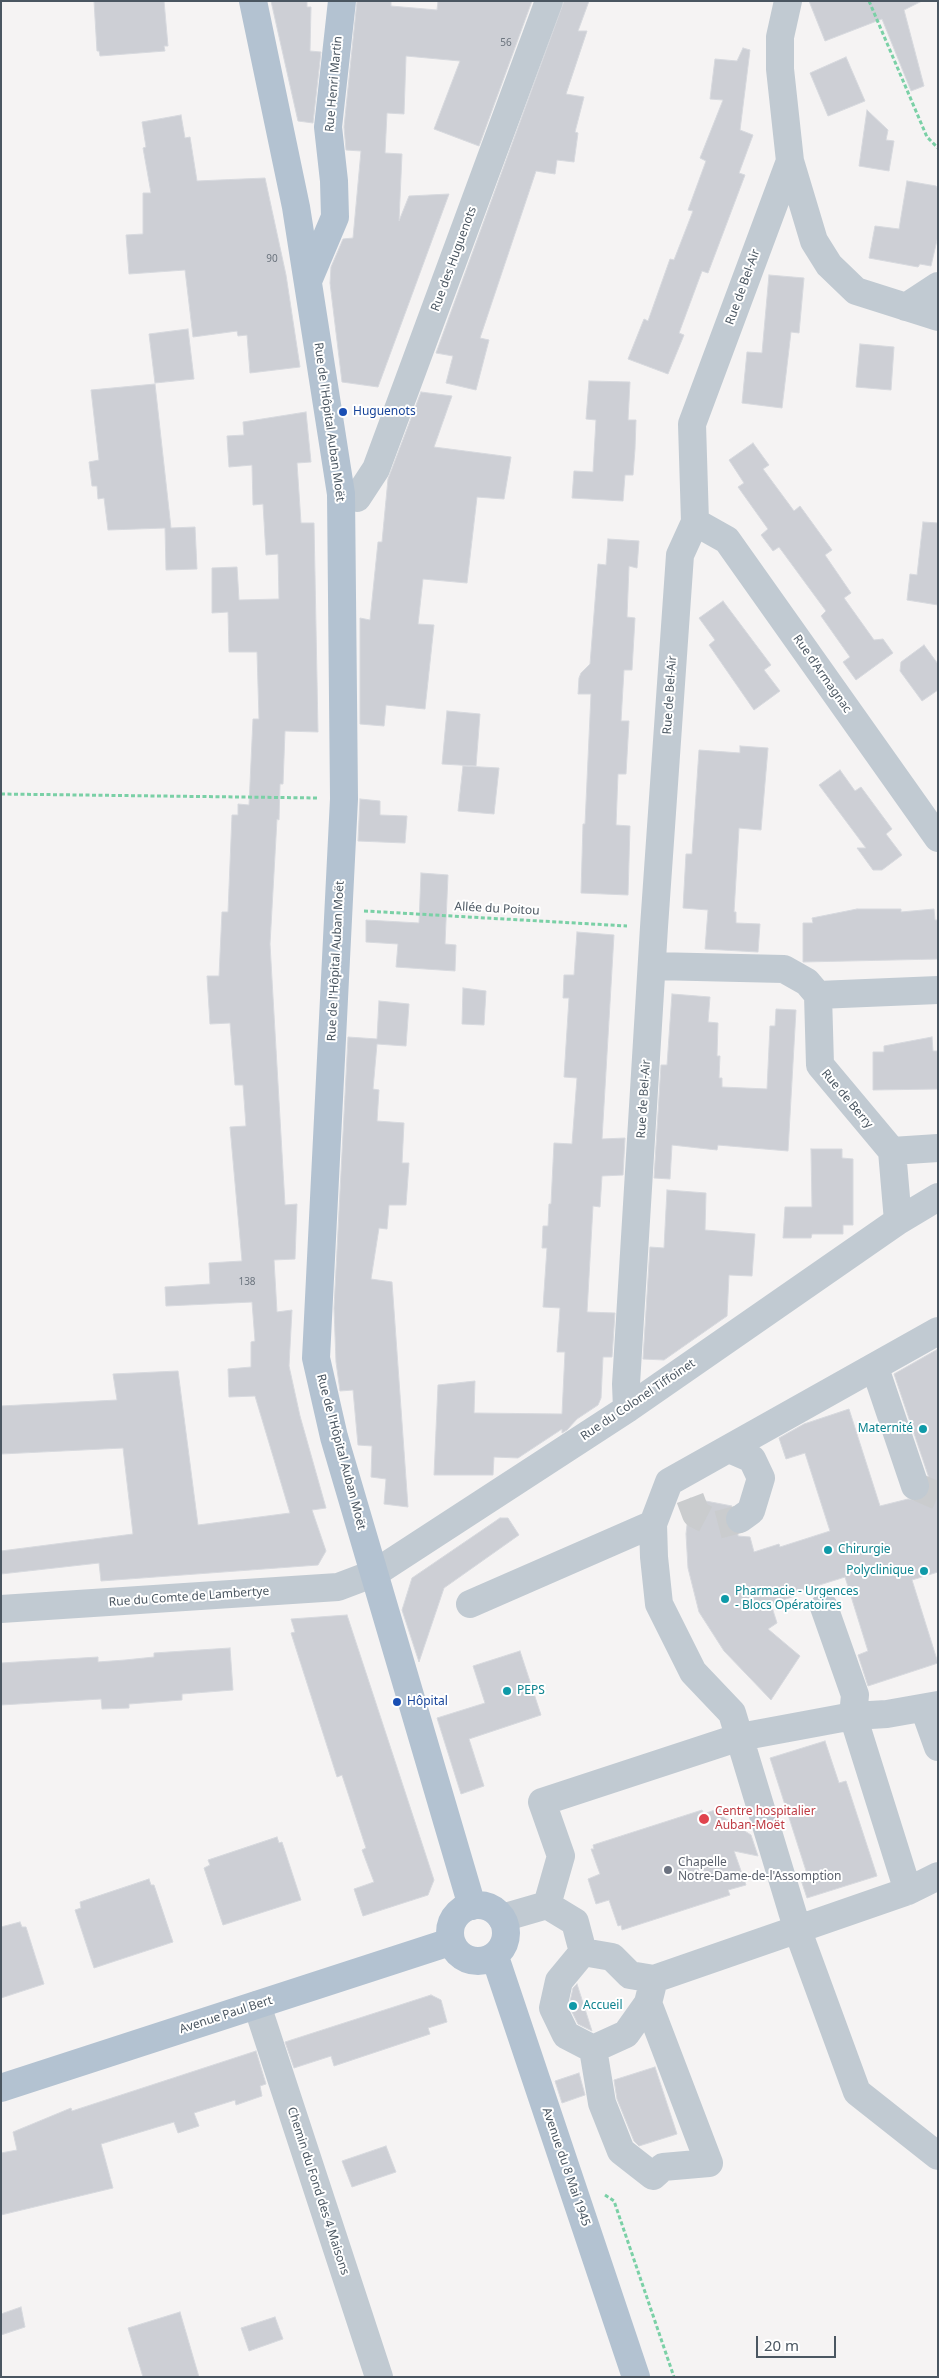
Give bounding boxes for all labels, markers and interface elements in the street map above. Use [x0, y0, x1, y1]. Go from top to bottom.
street label: Rue Henri Martin [323, 35, 345, 133]
house number: 56 [500, 37, 512, 49]
street label: Rue des Huguenots [428, 205, 480, 313]
street label: Rue de Bel-Air [723, 247, 763, 327]
house number: 90 [266, 253, 278, 265]
street label: Rue de l'Hôpital Auban Moët [311, 341, 347, 503]
place label: Huguenots [353, 405, 416, 419]
marker: Huguenots [337, 406, 349, 418]
street label: Rue d'Armagnac [790, 632, 854, 716]
street label: Rue de Bel-Air [660, 655, 680, 735]
street label: Rue de l'Hôpital Auban Moët [325, 880, 347, 1042]
street label: Allée du Poitou [454, 900, 540, 918]
street label: Rue de Bel-Air [634, 1059, 654, 1139]
street label: Rue de Berry [818, 1067, 876, 1131]
house number: 138 [238, 1276, 256, 1288]
street label: Rue du Colonel Tiffoinet [578, 1356, 698, 1444]
street label: Rue de l'Hôpital Auban Moët [313, 1373, 369, 1531]
place label: Maternité [858, 1422, 913, 1436]
marker: Maternité [917, 1423, 929, 1435]
place label: Chirurgie [838, 1543, 891, 1557]
marker: Chirurgie [822, 1544, 834, 1556]
place label: Polyclinique [846, 1564, 914, 1578]
marker: Polyclinique [918, 1565, 930, 1577]
street label: Rue du Comte de Lambertye [108, 1584, 270, 1610]
place label: Pharmacie - Urgences - Blocs Opératoires [735, 1585, 858, 1613]
marker: Pharmacie - Urgences - Blocs Opératoires [719, 1593, 731, 1605]
place label: PEPS [517, 1684, 545, 1698]
marker: PEPS [501, 1685, 513, 1697]
place label: Hôpital [407, 1695, 448, 1709]
marker: Hôpital [391, 1696, 403, 1708]
place label: Centre hospitalier Auban-Moët [715, 1805, 816, 1833]
marker: Centre hospitalier Auban-Moët [697, 1812, 711, 1826]
place label: Chapelle Notre-Dame-de-l'Assomption [678, 1856, 841, 1884]
marker: Chapelle Notre-Dame-de-l'Assomption [662, 1864, 674, 1876]
street label: Avenue Paul Bert [178, 1993, 274, 2037]
place label: Accueil [583, 1999, 623, 2013]
marker: Accueil [567, 2000, 579, 2012]
street label: Chemin du Fond des 4 Maisons [284, 2105, 352, 2277]
street label: Avenue du 8 Mai 1945 [539, 2106, 593, 2228]
scale bar [759, 2326, 839, 2358]
text: 20 m [764, 2335, 799, 2355]

